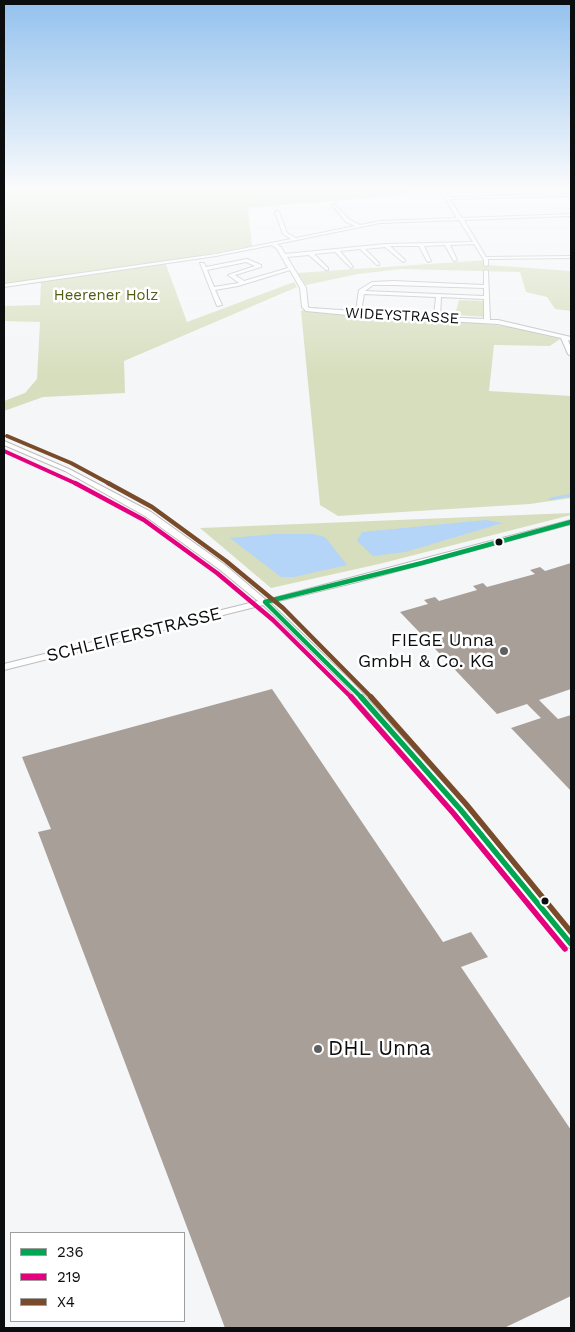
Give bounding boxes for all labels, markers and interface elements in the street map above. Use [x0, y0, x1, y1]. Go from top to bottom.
park label: Heerener Holz [54, 287, 158, 305]
street label: WIDEYSTRASSE [344, 304, 460, 328]
unlabelled marker [494, 537, 504, 547]
street label: SCHLEIFERSTRASSE [44, 603, 224, 667]
place label: FIEGE Unna GmbH & Co. KG [358, 630, 494, 672]
marker: FIEGE Unna GmbH & Co. KG [498, 645, 510, 657]
unlabelled marker [540, 896, 550, 906]
place label: DHL Unna [328, 1036, 431, 1062]
marker: DHL Unna [312, 1043, 324, 1055]
legend [10, 1232, 185, 1322]
text: 236 [57, 1243, 84, 1261]
text: 219 [57, 1268, 81, 1286]
text: X4 [57, 1293, 75, 1311]

